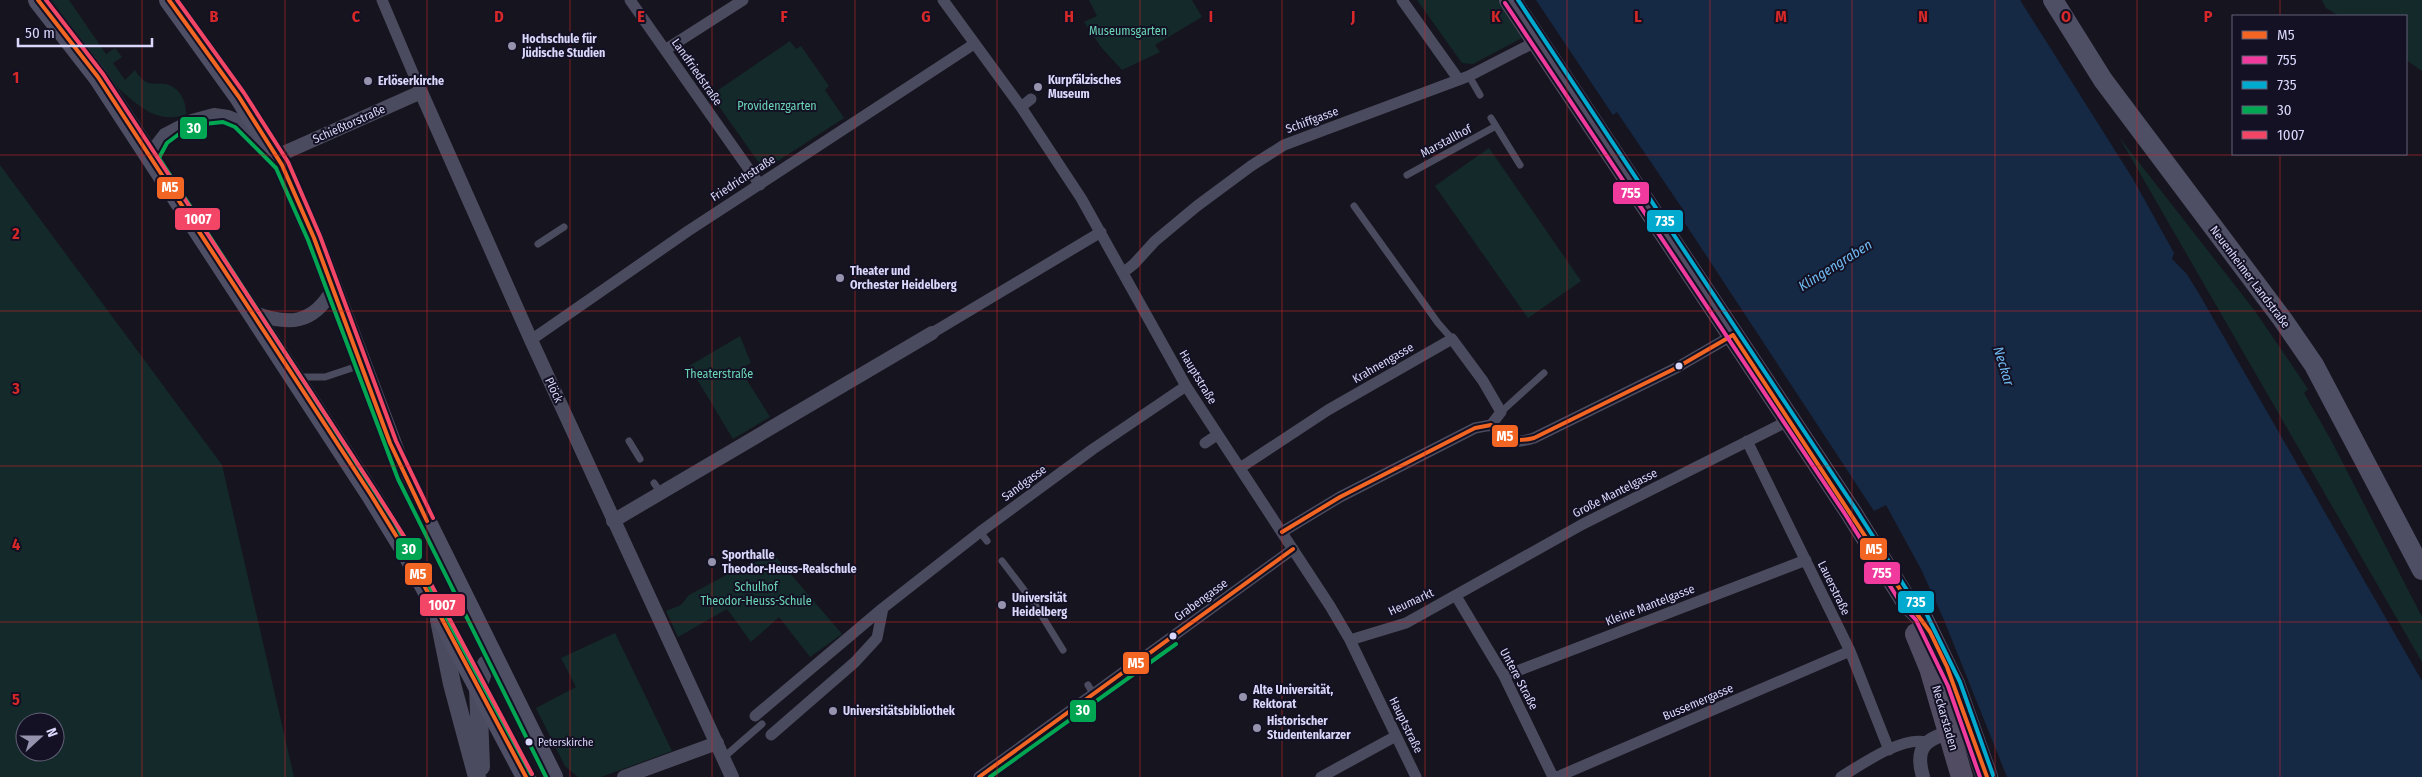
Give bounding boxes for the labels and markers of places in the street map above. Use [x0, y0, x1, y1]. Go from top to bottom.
place label: Hochschule für Jüdische Studien [521, 32, 605, 60]
marker: Hochschule für Jüdische Studien [506, 40, 518, 52]
place label: Kurpfälzisches Museum [1048, 73, 1122, 101]
place label: Erlöserkirche [378, 74, 444, 88]
marker: Erlöserkirche [362, 75, 374, 87]
marker: Kurpfälzisches Museum [1032, 81, 1044, 93]
place label: Theater und Orchester Heidelberg [850, 264, 957, 292]
marker: Theater und Orchester Heidelberg [834, 272, 846, 284]
unlabelled marker [1674, 361, 1684, 371]
place label: Sporthalle Theodor-Heuss-Realschule [722, 548, 857, 576]
marker: Sporthalle Theodor-Heuss-Realschule [706, 556, 718, 568]
place label: Universität Heidelberg [1012, 591, 1068, 619]
marker: Universität Heidelberg [996, 599, 1008, 611]
unlabelled marker [1168, 631, 1178, 641]
place label: Alte Universität, Rektorat [1252, 683, 1333, 711]
marker: Alte Universität, Rektorat [1237, 691, 1249, 703]
place label: Universitätsbibliothek [843, 704, 956, 718]
marker: Universitätsbibliothek [827, 705, 839, 717]
place label: Historischer Studentenkarzer [1267, 714, 1351, 742]
marker: Historischer Studentenkarzer [1251, 722, 1263, 734]
place label: Peterskirche [538, 736, 593, 749]
marker: Peterskirche [524, 737, 534, 747]

